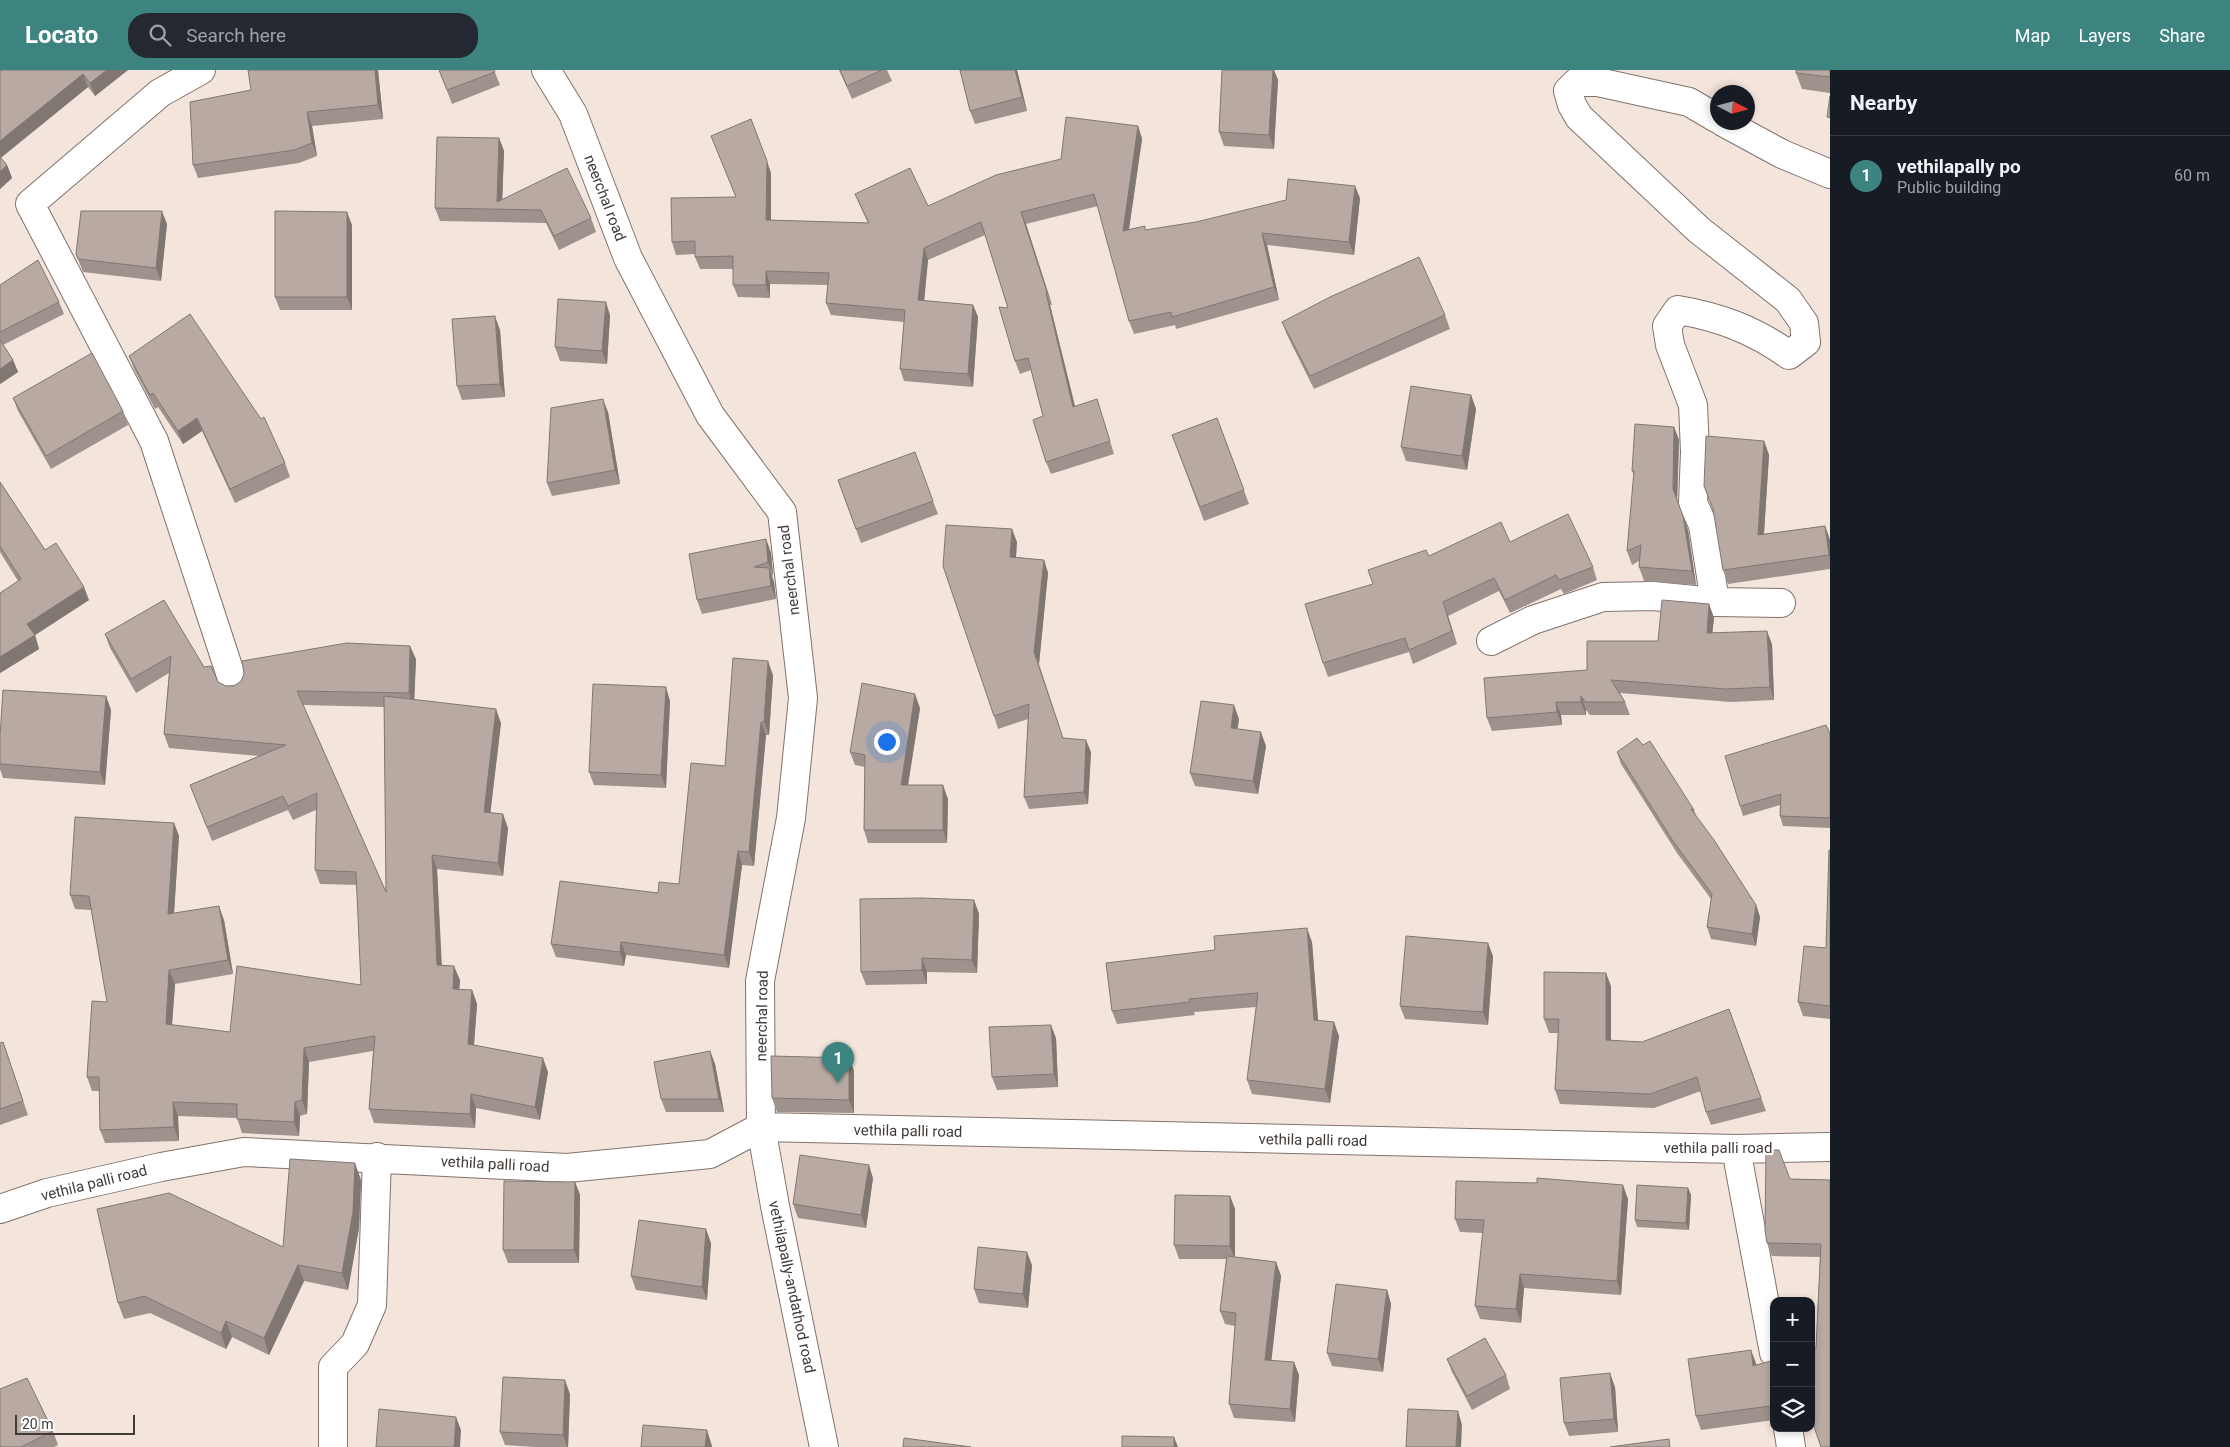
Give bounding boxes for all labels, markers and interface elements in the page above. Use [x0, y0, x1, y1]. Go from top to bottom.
search box [128, 13, 478, 58]
text: Locato [25, 21, 98, 49]
icon: search [146, 21, 174, 49]
text: Search here [186, 24, 286, 47]
text: Map [2015, 25, 2050, 46]
text: Layers [2078, 25, 2131, 46]
text: Share [2159, 25, 2205, 46]
north arrow [1710, 85, 1755, 130]
text: Nearby [1850, 91, 1917, 115]
street label: neerchal road [580, 152, 630, 244]
text: vethilapally po [1897, 155, 2021, 178]
text: 1 [1861, 166, 1871, 185]
text: 60 m [2174, 166, 2210, 185]
text: Public building [1897, 178, 2001, 197]
street label: neerchal road [775, 524, 803, 616]
your location [874, 729, 900, 755]
street label: neerchal road [752, 970, 772, 1062]
pin: 1 [822, 1042, 854, 1083]
street label: vethila palli road [853, 1121, 963, 1141]
street label: vethila palli road [1258, 1130, 1368, 1150]
street label: vethila palli road [1664, 1139, 1772, 1157]
street label: vethila palli road [440, 1152, 550, 1176]
street label: vethila palli road [39, 1161, 149, 1205]
street label: vethilapally-andathod road [765, 1199, 819, 1375]
map controls [1770, 1297, 1815, 1432]
button: + [1770, 1297, 1815, 1342]
button: − [1770, 1342, 1815, 1387]
button: layers [1770, 1387, 1815, 1432]
scale bar [15, 1412, 135, 1435]
text: 20 m [22, 1416, 54, 1432]

